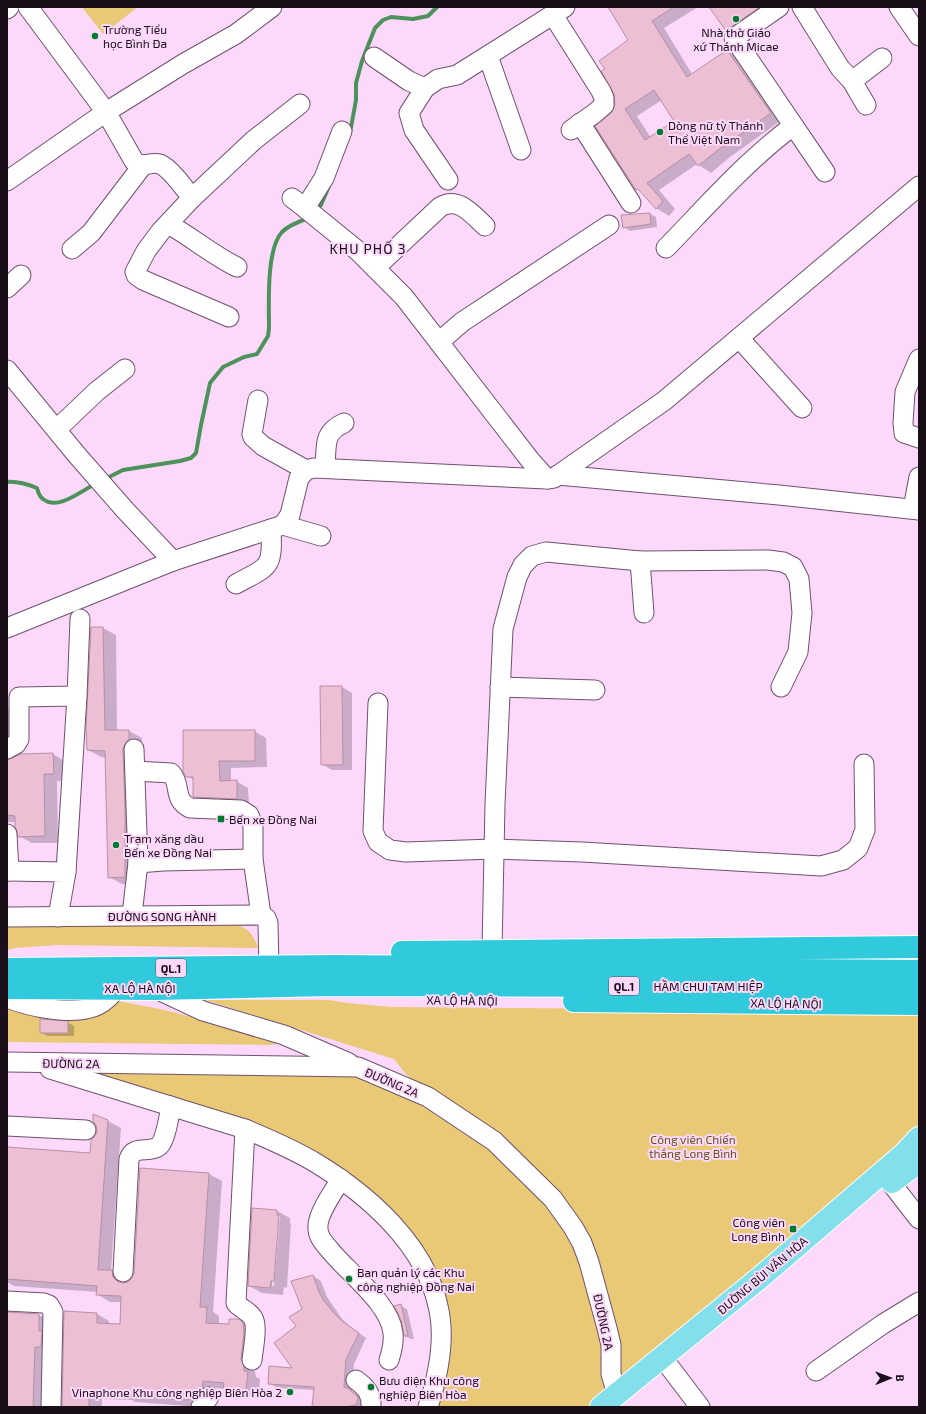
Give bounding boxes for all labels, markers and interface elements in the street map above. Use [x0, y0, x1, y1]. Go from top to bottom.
marker: Nhà thờ Giáo xứ Thánh Micae [731, 14, 741, 24]
place label: Trường Tiểu học Bình Đa [103, 22, 167, 51]
place label: Nhà thờ Giáo xứ Thánh Micae [693, 25, 779, 53]
marker: Trường Tiểu học Bình Đa [90, 31, 100, 41]
place label: Dòng nữ tỳ Thánh Thể Việt Nam [668, 118, 763, 147]
marker: Dòng nữ tỳ Thánh Thể Việt Nam [655, 127, 665, 137]
district label: KHU PHỐ 3 [330, 240, 406, 257]
place label: Bến xe Đồng Nai [229, 812, 317, 826]
marker: Bến xe Đồng Nai [216, 814, 226, 824]
place label: Trạm xăng dầu Bến xe Đồng Nai [124, 831, 212, 859]
marker: Trạm xăng dầu Bến xe Đồng Nai [111, 840, 121, 850]
street label: ĐƯỜNG SONG HÀNH [108, 909, 216, 923]
road number: QL.1 [156, 959, 186, 977]
road number: QL.1 [609, 977, 639, 995]
street label: HẦM CHUI TAM HIỆP [654, 979, 762, 994]
street label: XA LỘ HÀ NỘI [104, 981, 176, 996]
street label: XA LỘ HÀ NỘI [426, 992, 498, 1009]
street label: XA LỘ HÀ NỘI [750, 995, 822, 1012]
street label: ĐƯỜNG 2A [42, 1056, 100, 1071]
street label: ĐƯỜNG 2A [363, 1064, 422, 1100]
park label: Công viên Chiến thắng Long Bình [649, 1132, 737, 1160]
place label: Công viên Long Bình [731, 1215, 785, 1243]
marker: Công viên Long Bình [788, 1224, 798, 1234]
street label: ĐƯỜNG BÙI VĂN HÒA [714, 1233, 810, 1317]
place label: Ban quản lý các Khu công nghiệp Đồng Nai [357, 1265, 475, 1294]
marker: Ban quản lý các Khu công nghiệp Đồng Nai [344, 1274, 354, 1284]
street label: ĐƯỜNG 2A [591, 1293, 617, 1352]
north arrow [870, 1358, 910, 1398]
place label: Bưu điện Khu công nghiệp Biên Hòa [379, 1373, 479, 1402]
text: B [894, 1374, 907, 1381]
marker: Bưu điện Khu công nghiệp Biên Hòa [366, 1382, 376, 1392]
place label: Vinaphone Khu công nghiệp Biên Hòa 2 [72, 1385, 282, 1400]
marker: Vinaphone Khu công nghiệp Biên Hòa 2 [285, 1387, 295, 1397]

